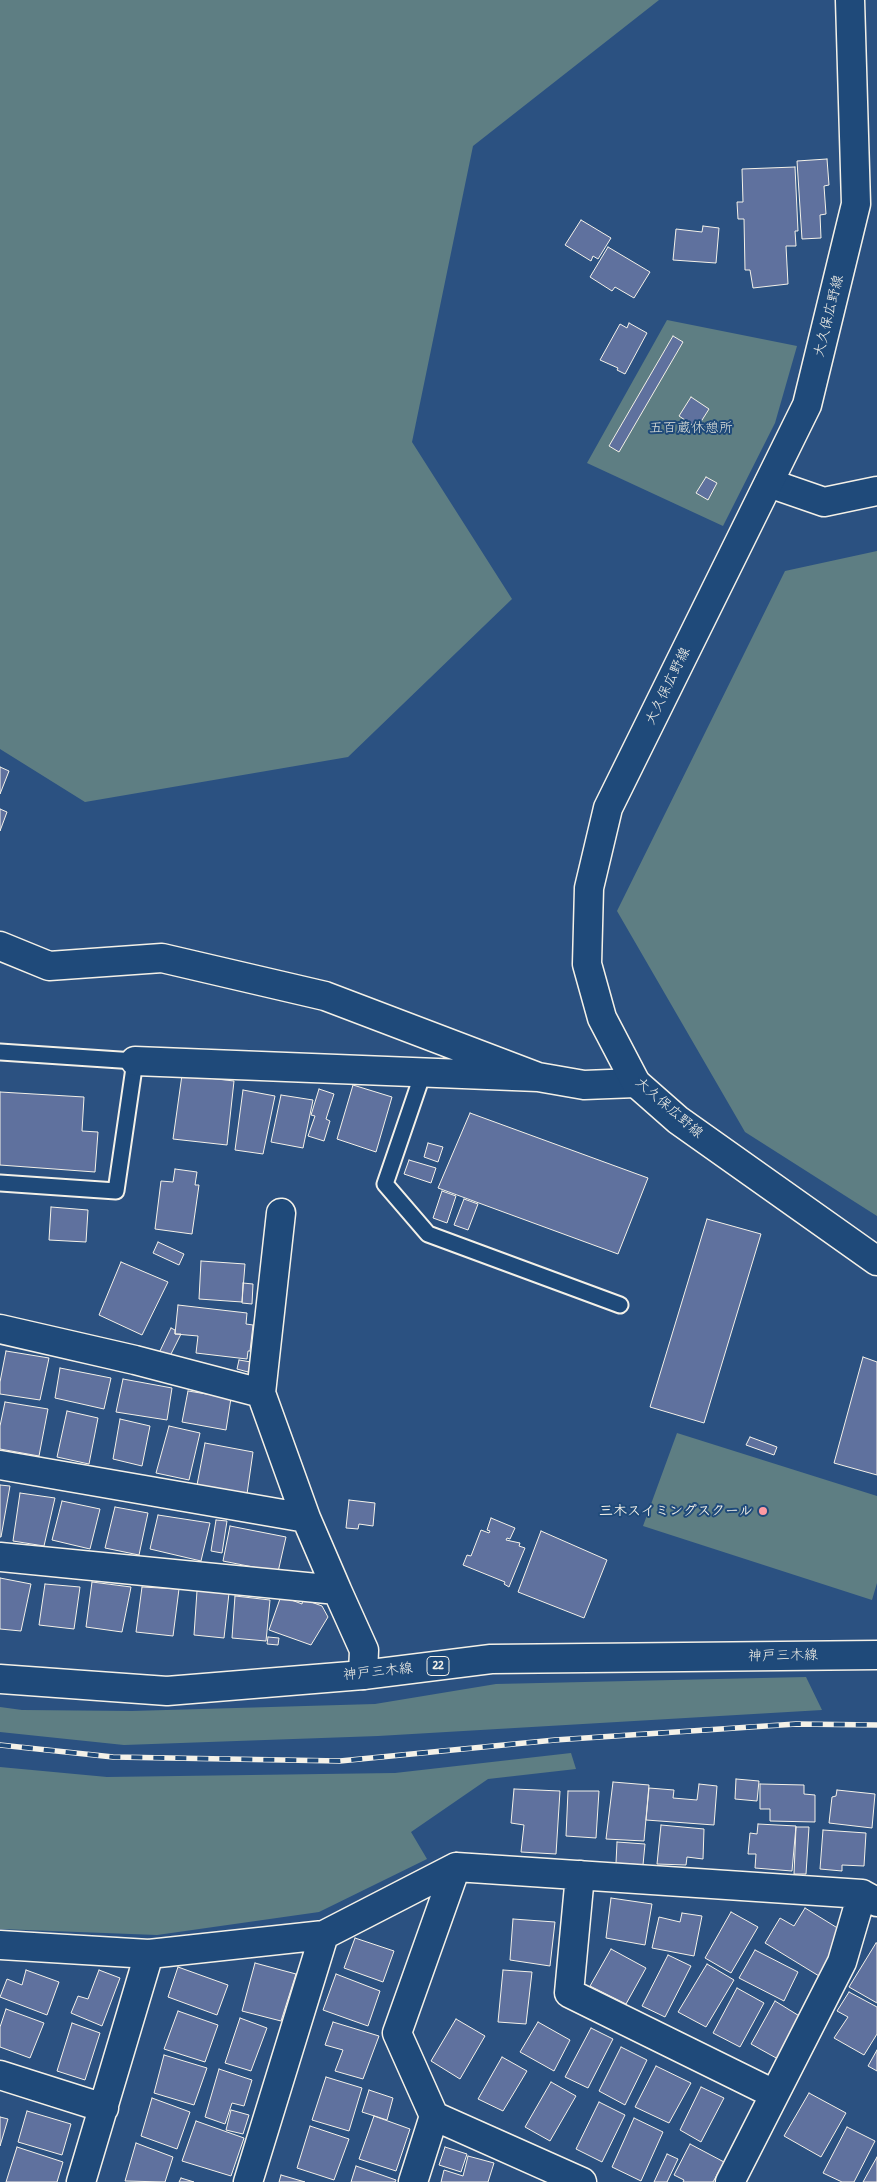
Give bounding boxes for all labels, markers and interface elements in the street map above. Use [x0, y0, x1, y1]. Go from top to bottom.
street label: 大久保広野線 [811, 273, 847, 359]
park label: 五百蔵休憩所 [649, 420, 733, 436]
street label: 大久保広野線 [642, 645, 694, 727]
street label: 大久保広野線 [632, 1074, 706, 1142]
place label: 三木スイミングスクール [599, 1503, 753, 1519]
marker: 三木スイミングスクール [757, 1505, 769, 1517]
street label: 神戸三木線 [748, 1647, 818, 1665]
road number: 22 [427, 1656, 449, 1675]
street label: 神戸三木線 [342, 1660, 414, 1684]

